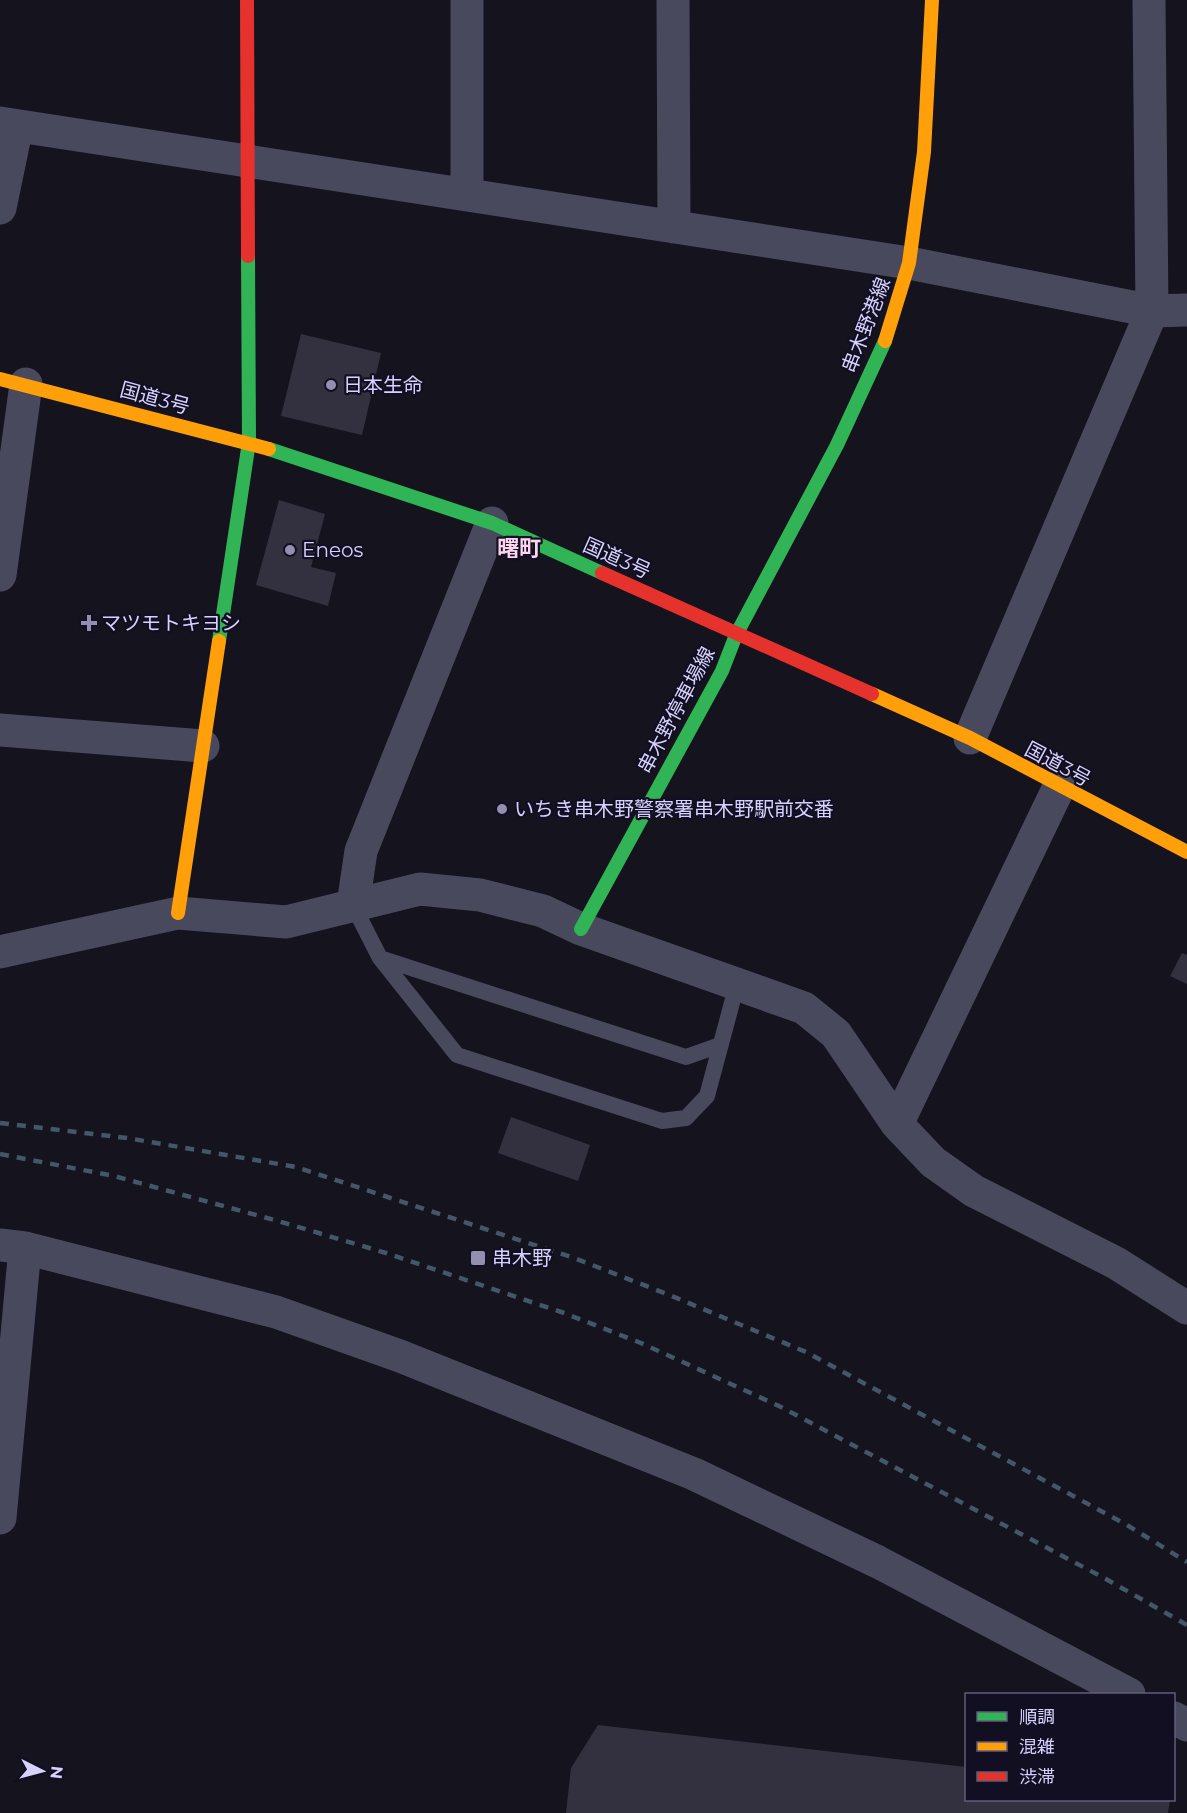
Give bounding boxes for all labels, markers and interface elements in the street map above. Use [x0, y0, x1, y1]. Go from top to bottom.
street label: 串木野港線 [837, 274, 895, 376]
place label: 日本生命 [343, 373, 423, 397]
street label: 国道3号 [117, 377, 193, 419]
marker: 日本生命 [324, 378, 338, 392]
street label: 国道3号 [580, 533, 654, 583]
district label: 曙町 [497, 535, 541, 562]
place label: Eneos [302, 538, 364, 562]
marker: Eneos [283, 543, 297, 557]
place label: マツモトキヨシ [101, 611, 241, 635]
marker: マツモトキヨシ [82, 616, 96, 630]
street label: 串木野停車場線 [633, 643, 719, 777]
street label: 国道3号 [1021, 737, 1095, 791]
place label: いちき串木野警察署串木野駅前交番 [514, 797, 834, 821]
marker: いちき串木野警察署串木野駅前交番 [495, 802, 509, 816]
place label: 串木野 [492, 1246, 552, 1270]
marker: 串木野 [469, 1249, 487, 1267]
legend [965, 1693, 1175, 1801]
text: 順調 [1019, 1706, 1055, 1728]
text: 混雑 [1019, 1736, 1055, 1758]
north arrow [12, 1741, 72, 1801]
text: N [46, 1765, 67, 1780]
text: 渋滞 [1019, 1766, 1055, 1788]

